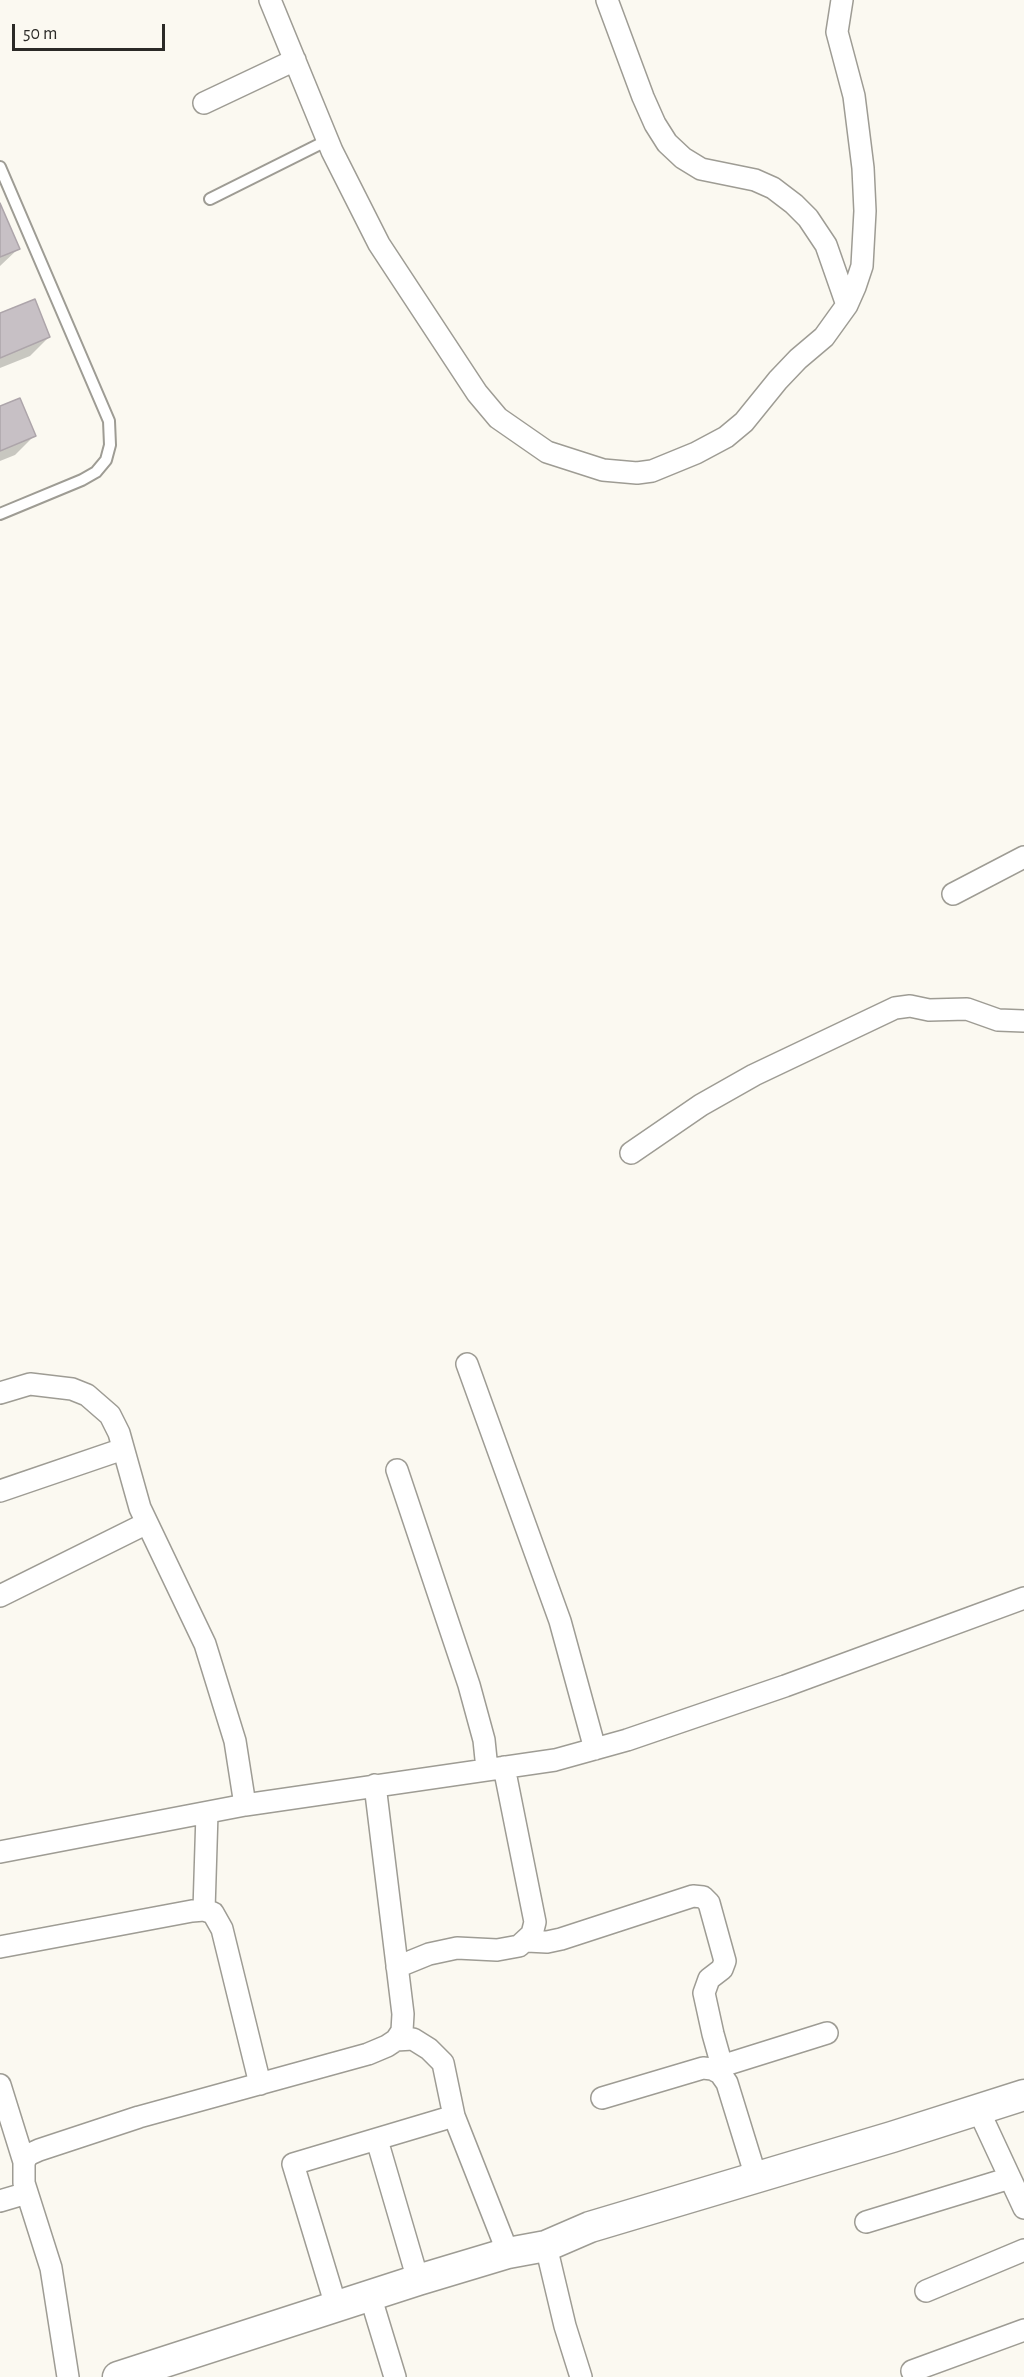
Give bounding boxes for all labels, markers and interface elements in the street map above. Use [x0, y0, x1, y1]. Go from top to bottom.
scale bar [15, 12, 168, 50]
text: 50 m [23, 25, 57, 43]

